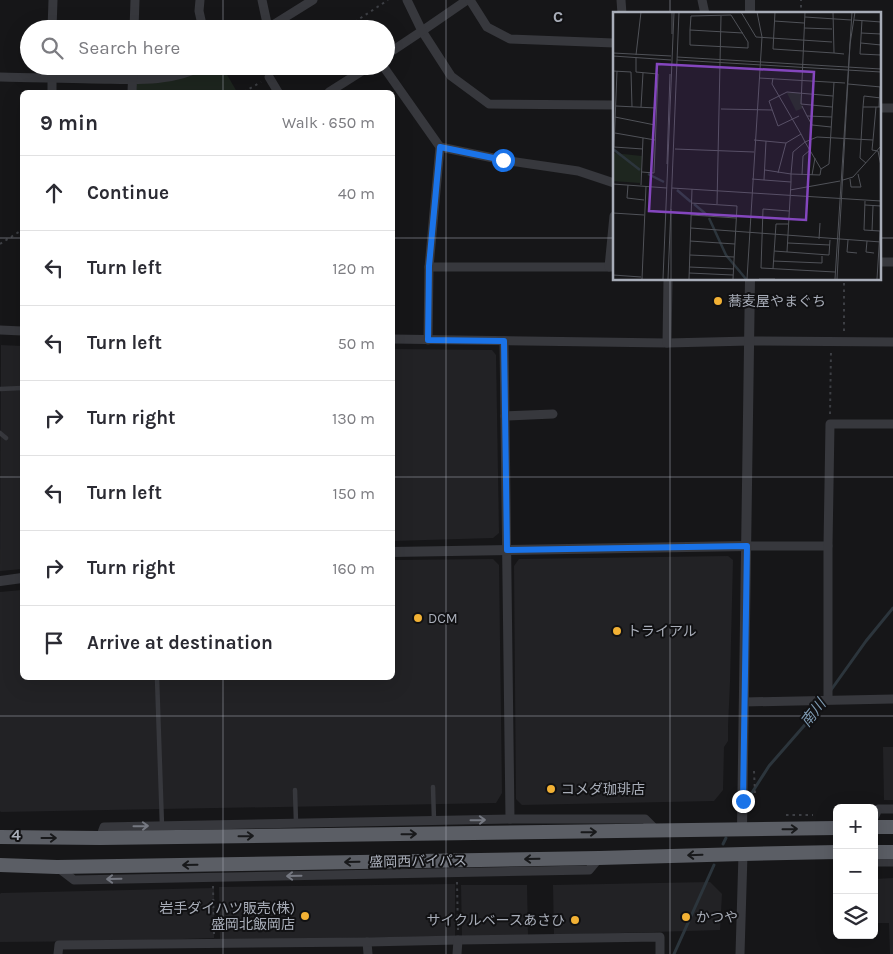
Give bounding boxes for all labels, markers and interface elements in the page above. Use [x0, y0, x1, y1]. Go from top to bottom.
text: C [553, 7, 563, 26]
inset map [613, 12, 880, 280]
search box [20, 20, 395, 75]
icon: search [38, 34, 66, 62]
text: Search here [78, 37, 180, 59]
text: 9 min [40, 111, 98, 135]
text: Walk · 650 m [282, 113, 375, 132]
route start [492, 149, 515, 172]
icon: ahead [40, 179, 68, 207]
text: Continue [87, 182, 169, 204]
text: 40 m [338, 184, 375, 203]
icon: left [40, 254, 68, 282]
text: Turn left [87, 257, 162, 279]
text: 120 m [332, 259, 375, 278]
place label: 蕎麦屋やまぐち [728, 293, 826, 310]
marker: 蕎麦屋やまぐち [712, 295, 724, 307]
icon: left [40, 329, 68, 357]
text: Turn left [87, 332, 162, 354]
text: 50 m [338, 334, 375, 353]
icon: right [40, 404, 68, 432]
text: Turn right [87, 407, 176, 429]
text: 130 m [332, 409, 375, 428]
icon: left [40, 479, 68, 507]
text: Turn left [87, 482, 162, 504]
text: 150 m [332, 484, 375, 503]
icon: right [40, 554, 68, 582]
text: Turn right [87, 557, 176, 579]
text: 160 m [332, 559, 375, 578]
place label: DCM [428, 610, 458, 627]
marker: DCM [412, 612, 424, 624]
place label: トライアル [627, 623, 697, 640]
marker: トライアル [611, 625, 623, 637]
icon: arrive [40, 629, 68, 657]
text: Arrive at destination [87, 632, 273, 654]
water label: 南川 [797, 694, 831, 730]
place label: コメダ珈琲店 [561, 781, 645, 798]
marker: コメダ珈琲店 [545, 783, 557, 795]
route end [732, 790, 755, 813]
map controls [833, 804, 878, 939]
button: + [833, 804, 878, 849]
one-way arrow [470, 815, 486, 825]
one-way arrow [132, 821, 149, 831]
one-way arrow [781, 824, 797, 834]
text: 4 [11, 825, 21, 844]
one-way arrow [580, 827, 596, 837]
one-way arrow [400, 829, 416, 839]
one-way arrow [238, 831, 254, 841]
one-way arrow [40, 833, 56, 843]
button: − [833, 849, 878, 894]
one-way arrow [687, 850, 703, 860]
street label: 盛岡西バイパス [369, 852, 467, 871]
one-way arrow [524, 854, 540, 864]
one-way arrow [344, 857, 360, 867]
one-way arrow [182, 860, 198, 870]
one-way arrow [286, 871, 302, 880]
one-way arrow [106, 874, 122, 884]
button: layers [833, 894, 878, 939]
place label: 岩手ダイハツ販売(株) 盛岡北飯岡店 [159, 900, 295, 933]
place label: かつや [696, 909, 738, 926]
marker: 岩手ダイハツ販売(株) 盛岡北飯岡店 [299, 910, 311, 922]
marker: かつや [680, 911, 692, 923]
place label: サイクルベースあさひ [426, 912, 565, 929]
marker: サイクルベースあさひ [569, 914, 581, 926]

